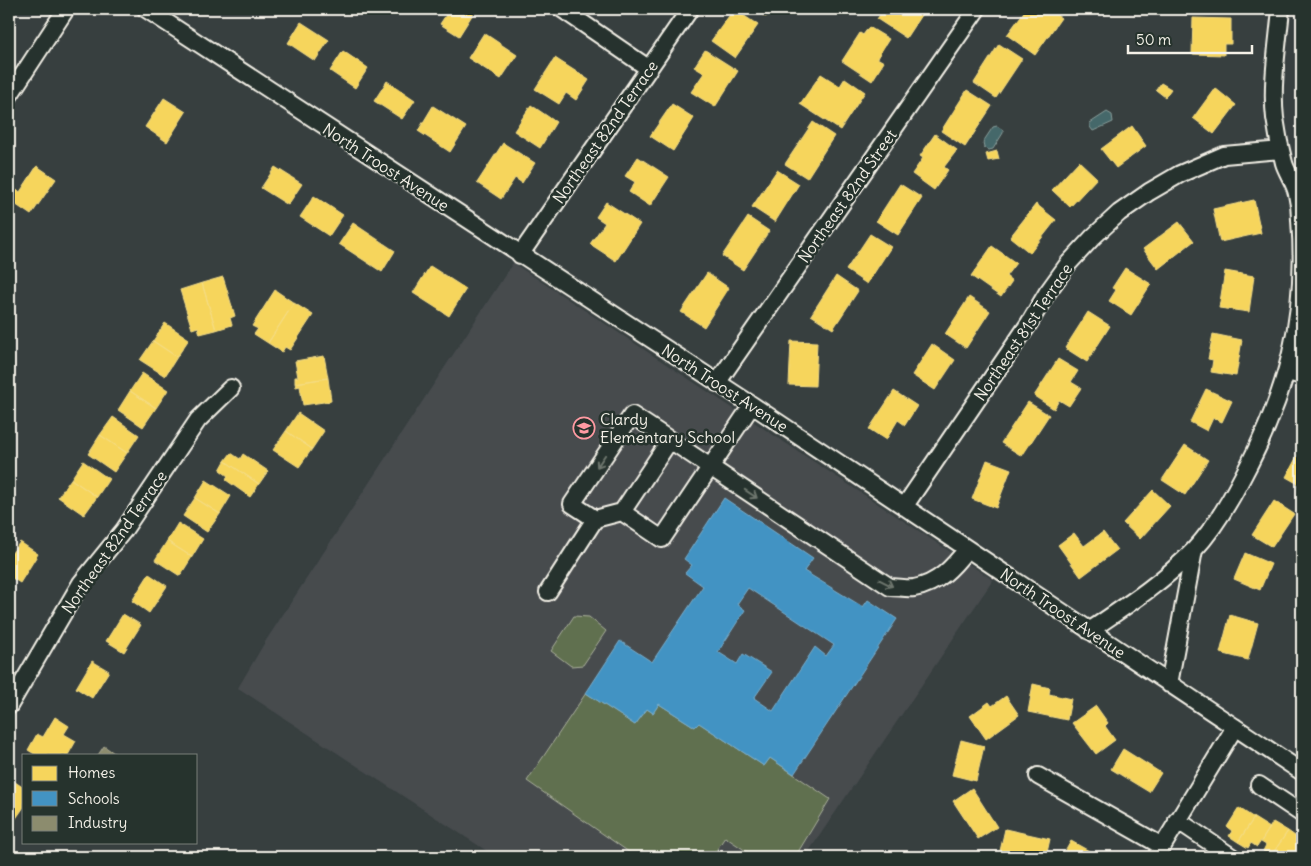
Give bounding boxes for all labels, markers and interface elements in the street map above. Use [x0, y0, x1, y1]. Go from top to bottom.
scale bar [1128, 22, 1252, 54]
text: 50 m [1136, 30, 1171, 49]
street label: Northeast 82nd Terrace [548, 57, 662, 207]
street label: North Troost Avenue [319, 119, 453, 215]
street label: Northeast 82nd Street [793, 125, 901, 267]
street label: Northeast 81st Terrace [970, 259, 1076, 405]
street label: North Troost Avenue [658, 340, 792, 436]
place label: Clardy Elementary School [600, 409, 735, 447]
school or university icon: Clardy Elementary School [572, 416, 596, 440]
one-way arrow [596, 453, 606, 467]
street label: Northeast 82nd Terrace [57, 467, 171, 617]
one-way arrow [744, 489, 758, 499]
street label: North Troost Avenue [997, 564, 1129, 662]
one-way arrow [879, 578, 894, 588]
legend [22, 754, 198, 844]
text: Homes [68, 763, 115, 782]
text: Schools [68, 789, 120, 808]
text: Industry [68, 813, 127, 832]

